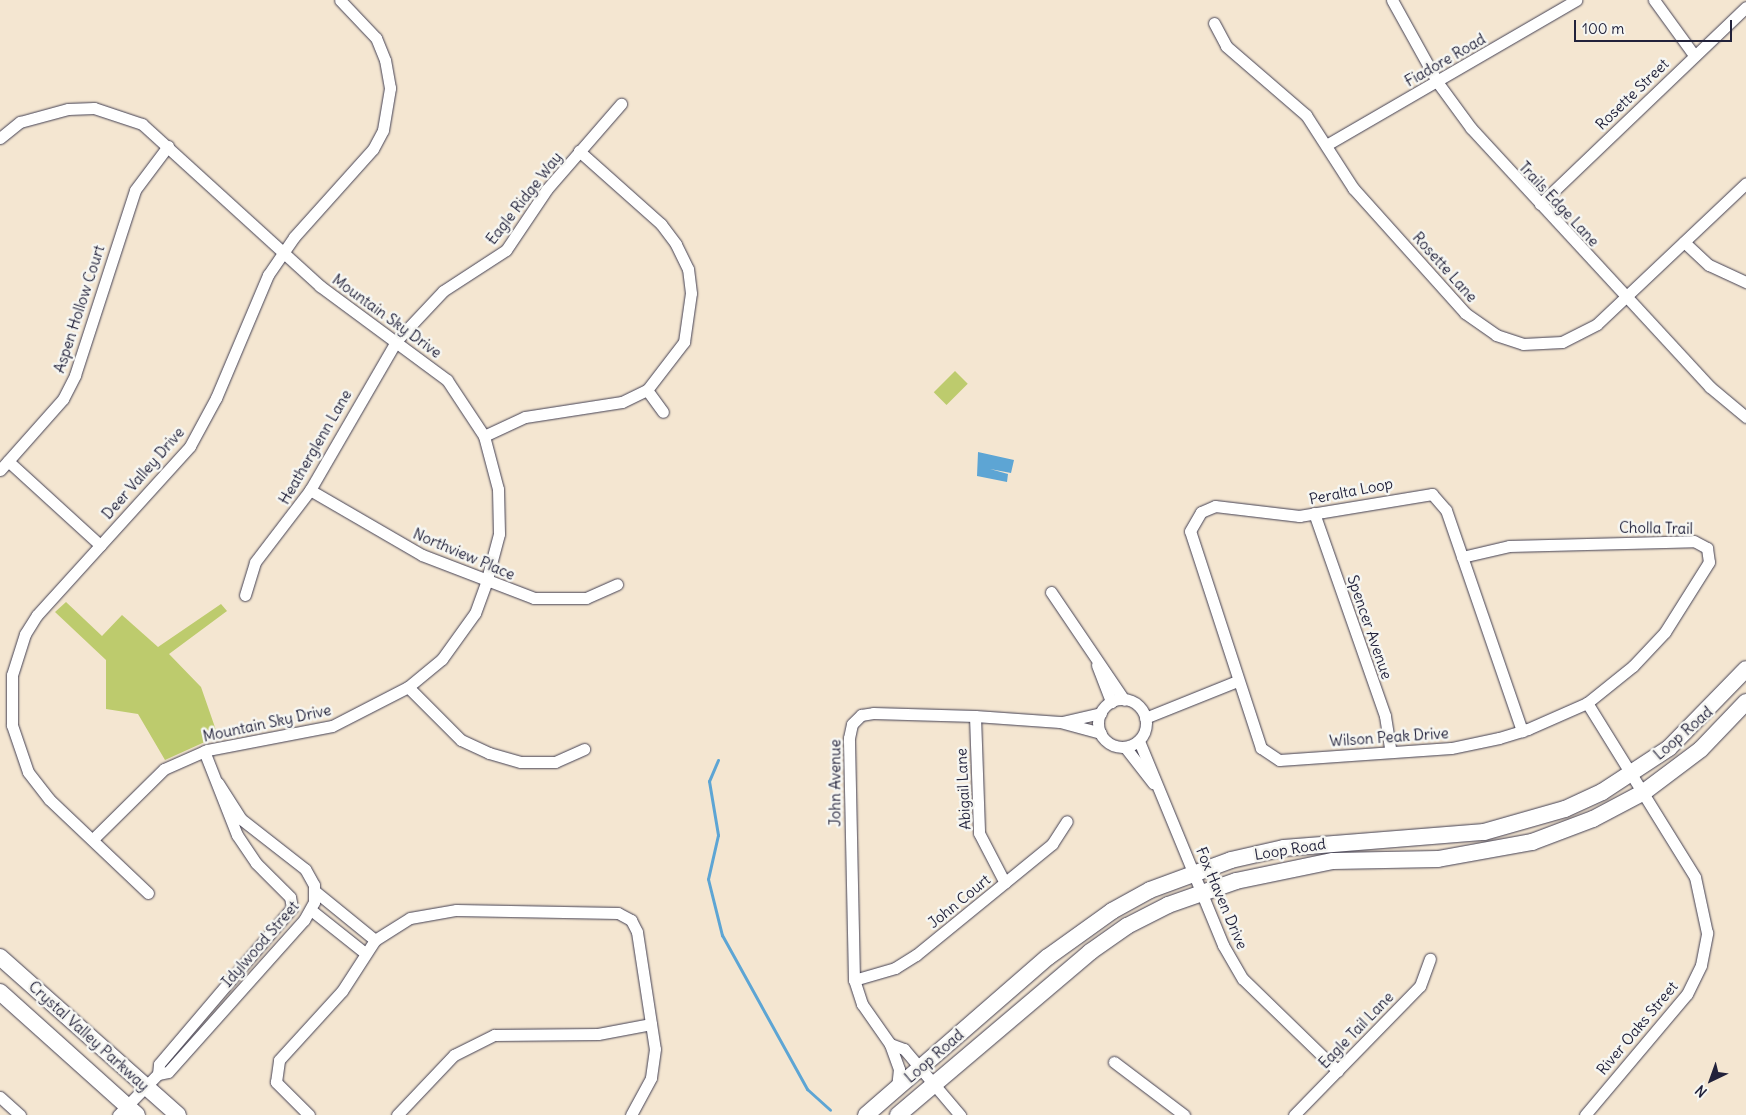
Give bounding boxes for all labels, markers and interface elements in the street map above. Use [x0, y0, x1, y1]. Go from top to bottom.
scale bar [1576, 10, 1734, 42]
text: 100 m [1582, 19, 1624, 38]
street label: Fiadore Road [1401, 30, 1489, 90]
street label: Rosette Street [1592, 55, 1672, 133]
street label: Eagle Ridge Way [482, 148, 566, 248]
street label: Trails Edge Lane [1515, 158, 1603, 250]
street label: Rosette Lane [1409, 228, 1481, 306]
street label: Aspen Hollow Court [50, 243, 108, 375]
street label: Mountain Sky Drive [329, 270, 445, 362]
street label: Heatherglenn Lane [275, 387, 355, 507]
street label: Deer Valley Drive [98, 423, 188, 523]
street label: Peralta Loop [1308, 474, 1394, 508]
street label: Cholla Trail [1619, 518, 1693, 538]
street label: Northview Place [410, 524, 518, 584]
street label: Spencer Avenue [1344, 573, 1396, 681]
street label: Mountain Sky Drive [201, 701, 333, 745]
street label: Loop Road [1650, 703, 1716, 763]
street label: Wilson Peak Drive [1329, 724, 1449, 750]
street label: John Avenue [826, 739, 844, 827]
street label: Abigail Lane [952, 748, 974, 830]
street label: Loop Road [1253, 834, 1327, 864]
street label: Fox Haven Drive [1192, 844, 1252, 952]
street label: John Court [924, 870, 994, 932]
street label: Idylwood Street [218, 897, 302, 991]
street label: Crystal Valley Parkway [25, 977, 153, 1095]
street label: River Oaks Street [1593, 978, 1681, 1078]
street label: Eagle Tail Lane [1315, 988, 1397, 1072]
street label: Loop Road [901, 1026, 967, 1086]
north arrow [1686, 1055, 1736, 1105]
text: N [1691, 1081, 1711, 1101]

